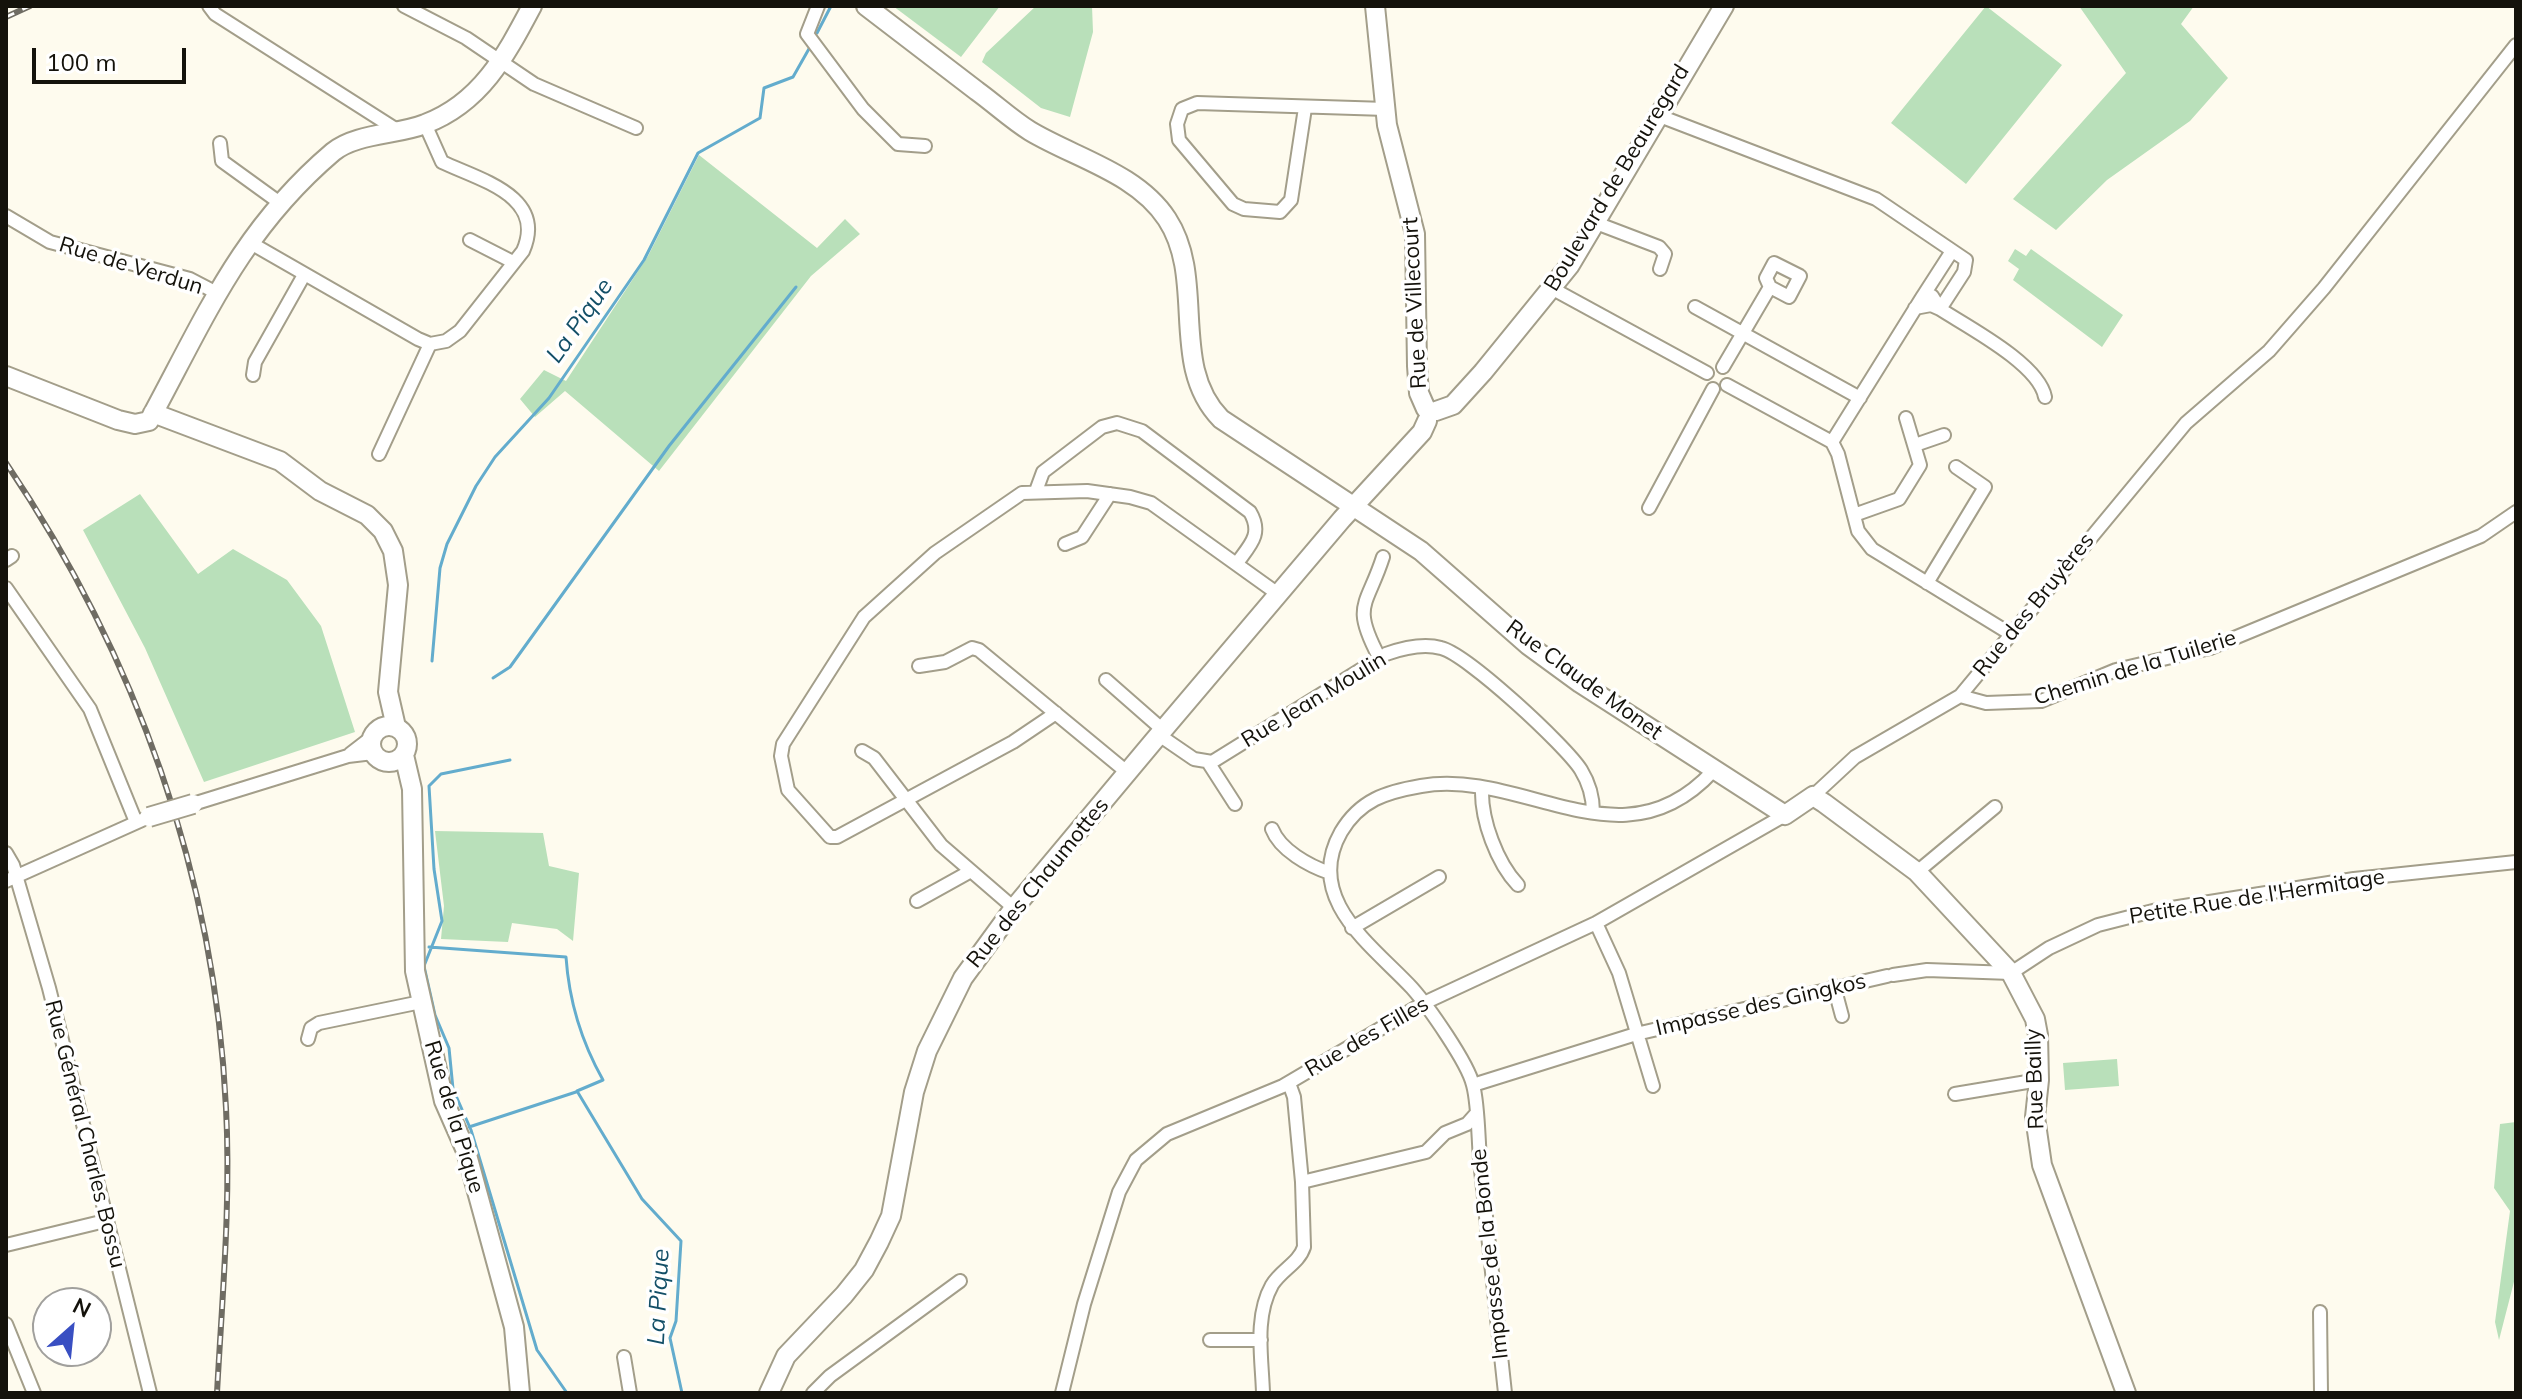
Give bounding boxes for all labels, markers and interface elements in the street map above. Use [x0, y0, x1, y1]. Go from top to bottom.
scale bar [36, 32, 190, 82]
text: 100 m [46, 47, 117, 77]
street label: Boulevard de Beauregard [1539, 60, 1695, 296]
street label: Rue de Villecourt [1397, 217, 1433, 389]
street label: Rue de Verdun [56, 232, 206, 300]
water label: La Pique [541, 273, 619, 369]
street label: Rue des Bruyères [1968, 528, 2100, 682]
street label: Rue Claude Monet [1501, 614, 1667, 746]
street label: Chemin de la Tuilerie [2031, 625, 2239, 711]
street label: Rue Jean Moulin [1237, 646, 1391, 754]
street label: Rue des Chaumottes [961, 793, 1115, 973]
street label: Petite Rue de l'Hermitage [2127, 864, 2387, 930]
street label: Impasse des Gingkos [1653, 968, 1869, 1042]
street label: Rue des Filles [1300, 991, 1434, 1083]
street label: Rue Général Charles Bossu [39, 997, 131, 1271]
street label: Rue Bailly [2020, 1028, 2050, 1130]
street label: Rue de la Pique [418, 1038, 490, 1196]
street label: Impasse de la Bonde [1466, 1147, 1514, 1361]
water label: La Pique [642, 1248, 676, 1346]
north arrow [32, 1287, 112, 1367]
text: N [68, 1291, 96, 1324]

